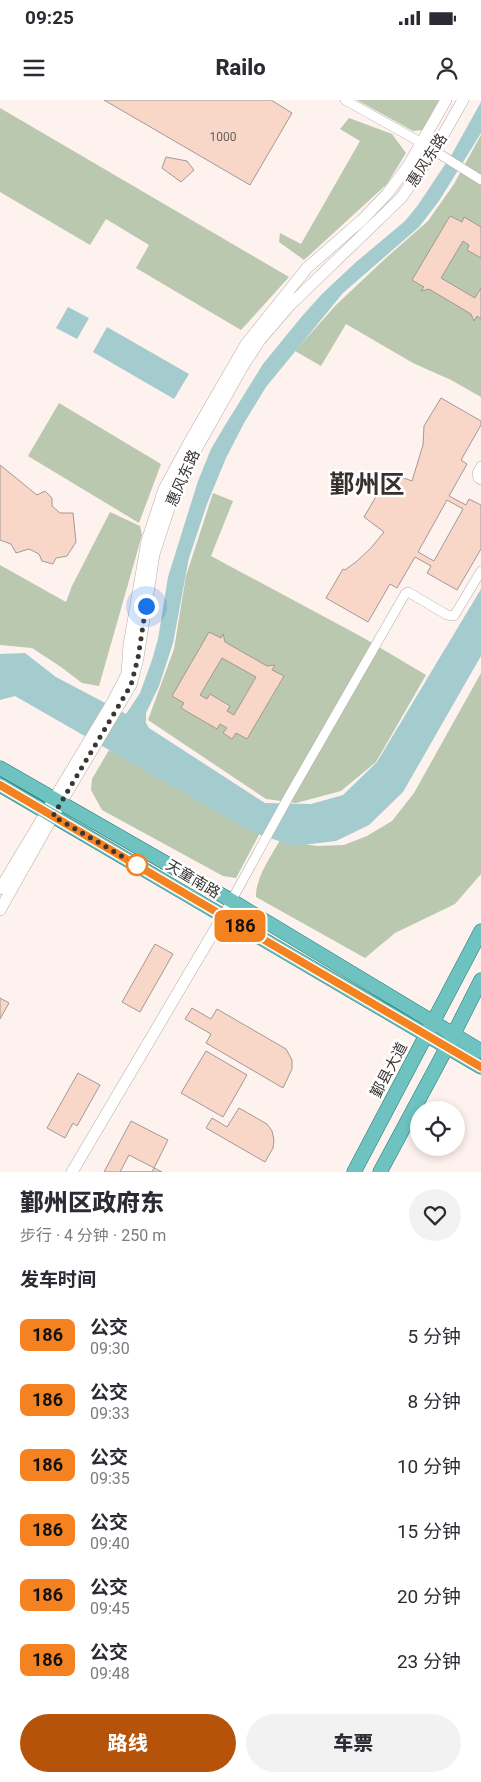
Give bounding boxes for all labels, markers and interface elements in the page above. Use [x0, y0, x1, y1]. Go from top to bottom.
text: 09:25 [25, 6, 74, 29]
icon: menu [20, 54, 48, 82]
icon: person [433, 54, 461, 82]
text: Railo [215, 55, 266, 80]
house number: 1000 [210, 130, 237, 144]
street label: 惠风东路 [403, 130, 451, 190]
street label: 惠风东路 [163, 447, 203, 509]
district label: 鄞州区 [329, 470, 405, 499]
your location [134, 594, 159, 619]
unlabelled marker [126, 854, 148, 876]
street label: 天童南路 [163, 856, 223, 902]
line badge: 186 [211, 910, 269, 942]
text: 186 [225, 915, 255, 936]
street label: 鄞县大道 [367, 1039, 411, 1101]
map controls [410, 1101, 465, 1156]
button: locate [410, 1101, 465, 1156]
text: 鄞州区政府东 [20, 1189, 164, 1217]
button: heart [409, 1189, 461, 1241]
text: 步行 · 4 分钟 · 250 m [20, 1226, 166, 1245]
text: 发车时间 [20, 1268, 96, 1291]
text: 公交 [90, 1316, 128, 1339]
text: 186 [32, 1324, 63, 1345]
text: 5 分钟 [408, 1325, 461, 1348]
text: 09:30 [90, 1339, 130, 1358]
text: 公交 [90, 1381, 128, 1404]
text: 186 [32, 1389, 63, 1410]
text: 8 分钟 [408, 1390, 461, 1413]
text: 09:33 [90, 1404, 130, 1423]
text: 公交 [90, 1446, 128, 1469]
text: 186 [32, 1454, 63, 1475]
text: 10 分钟 [397, 1455, 461, 1478]
text: 09:35 [90, 1469, 130, 1488]
text: 公交 [90, 1511, 128, 1534]
text: 186 [32, 1519, 63, 1540]
text: 15 分钟 [397, 1520, 461, 1543]
text: 09:40 [90, 1534, 130, 1553]
text: 公交 [90, 1576, 128, 1599]
text: 186 [32, 1584, 63, 1605]
text: 20 分钟 [397, 1585, 461, 1608]
text: 09:45 [90, 1599, 130, 1618]
text: 公交 [90, 1641, 128, 1664]
text: 186 [32, 1649, 63, 1670]
text: 23 分钟 [397, 1650, 461, 1673]
text: 09:48 [90, 1664, 130, 1683]
button: 路线 [20, 1714, 236, 1772]
button: 车票 [246, 1714, 461, 1772]

